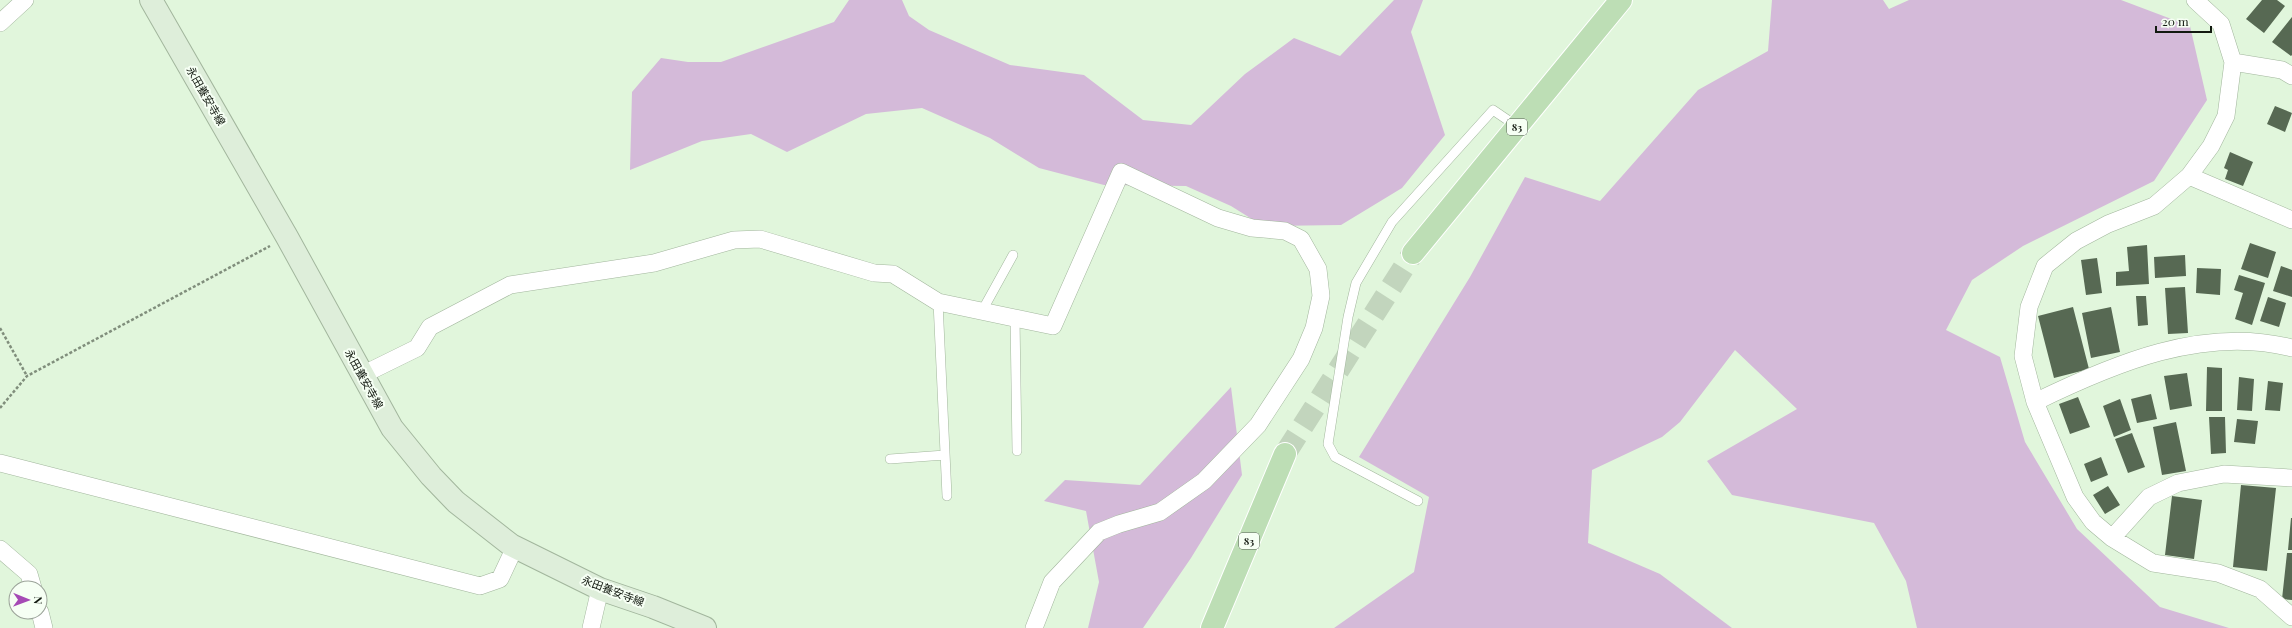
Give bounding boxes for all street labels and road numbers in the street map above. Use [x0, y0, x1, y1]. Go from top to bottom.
street label: 永田養安寺線 [183, 63, 229, 128]
road number: 83 [1507, 119, 1527, 135]
street label: 永田養安寺線 [342, 346, 387, 411]
road number: 83 [1239, 533, 1259, 549]
street label: 永田養安寺線 [580, 572, 647, 609]

